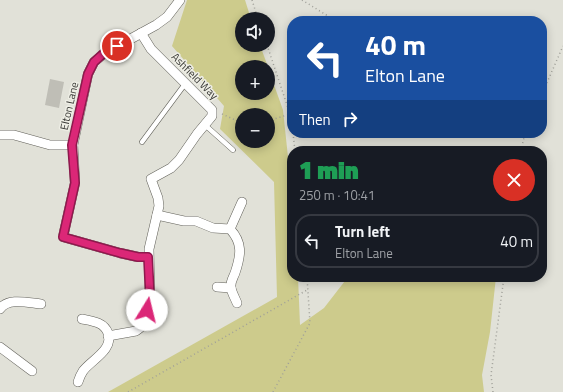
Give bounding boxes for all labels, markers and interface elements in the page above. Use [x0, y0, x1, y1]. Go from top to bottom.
map controls [235, 12, 275, 148]
button: sound [235, 12, 275, 52]
text: 40 m [365, 23, 426, 66]
pin [100, 29, 134, 63]
icon: left [299, 32, 351, 84]
icon: arrive [106, 35, 128, 57]
street label: Ashfield Way [168, 49, 222, 103]
button: + [235, 60, 275, 100]
text: Elton Lane [365, 62, 445, 89]
street label: Elton Lane [56, 80, 82, 132]
button: − [235, 108, 275, 148]
text: Then [299, 108, 331, 131]
icon: right [339, 108, 361, 130]
text: 1 min [299, 152, 359, 188]
button: close [493, 159, 535, 201]
text: 250 m · 10:41 [299, 185, 375, 205]
text: Turn left [335, 220, 390, 243]
icon: left [301, 230, 323, 252]
text: 40 m [500, 230, 533, 253]
text: Elton Lane [335, 243, 393, 263]
position arrow [126, 289, 168, 331]

